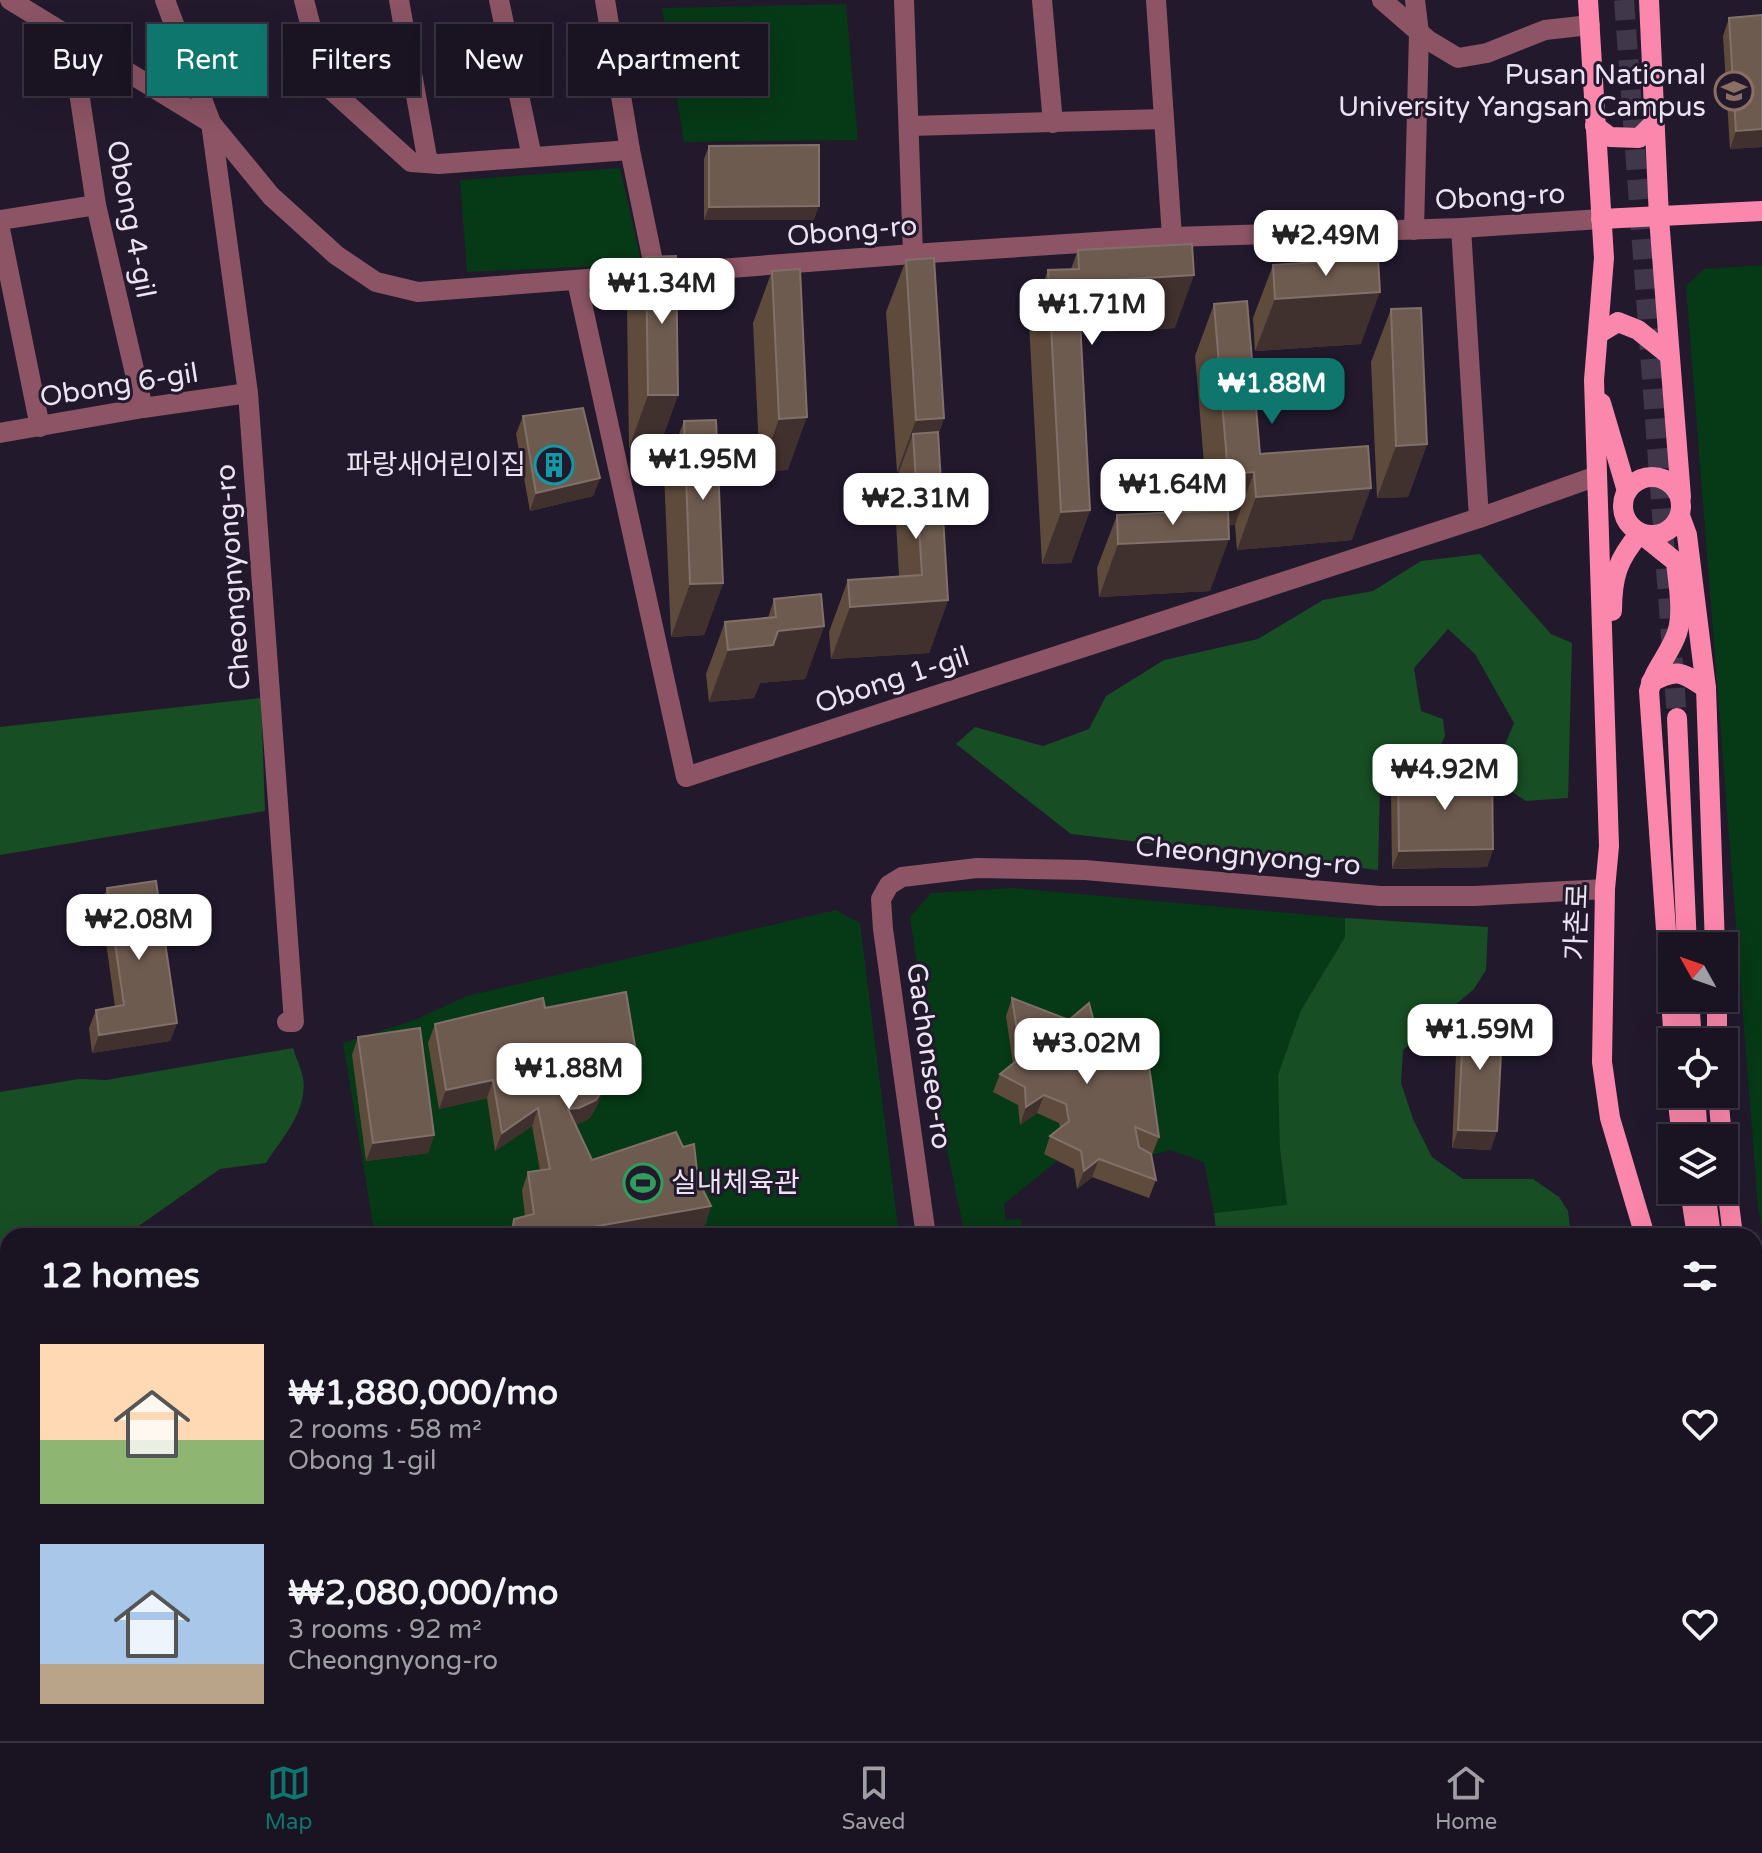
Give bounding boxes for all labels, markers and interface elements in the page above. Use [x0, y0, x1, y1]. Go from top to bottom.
chip: Buy [24, 24, 131, 96]
chip: Rent [147, 24, 267, 96]
chip: Filters [283, 24, 420, 96]
chip: New [436, 24, 552, 96]
chip: Apartment [568, 24, 768, 96]
place label: Pusan National University Yangsan Campus [1338, 58, 1706, 124]
school or university icon: Pusan National University Yangsan Campus [1713, 70, 1755, 112]
street label: Obong 4-gil [99, 137, 163, 301]
street label: Obong-ro [1434, 177, 1566, 217]
street label: Obong-ro [785, 208, 919, 254]
pin: ₩2.49M [1261, 210, 1391, 278]
text: ₩2.49M [1272, 220, 1380, 251]
pin: ₩1.34M [597, 258, 727, 326]
text: ₩1.34M [608, 268, 716, 299]
pin: ₩1.71M [1027, 279, 1157, 347]
text: ₩1.71M [1038, 289, 1146, 320]
street label: Obong 6-gil [37, 356, 201, 414]
pin: ₩1.88M [1207, 358, 1337, 426]
text: ₩1.88M [1218, 368, 1326, 399]
pin: ₩1.95M [638, 434, 768, 502]
building icon: 파랑새어린이집 [533, 444, 575, 486]
text: ₩1.95M [649, 444, 757, 475]
place label: 파랑새어린이집 [346, 448, 526, 482]
pin: ₩1.64M [1108, 459, 1238, 527]
street label: Cheongnyong-ro [208, 463, 258, 691]
text: ₩1.64M [1119, 469, 1227, 500]
pin: ₩2.31M [851, 473, 981, 541]
text: ₩2.31M [862, 483, 970, 514]
street label: Obong 1-gil [811, 639, 973, 721]
pin: ₩4.92M [1380, 744, 1510, 812]
text: ₩4.92M [1391, 754, 1499, 785]
street label: Cheongnyong-ro [1134, 829, 1362, 883]
street label: 가촌로 [1559, 883, 1595, 961]
pin: ₩2.08M [74, 894, 204, 962]
text: ₩2.08M [85, 904, 193, 935]
north arrow [1658, 932, 1738, 1012]
map controls [1658, 932, 1738, 1204]
street label: Gachonseo-ro [899, 961, 959, 1151]
pin: ₩1.59M [1415, 1004, 1545, 1072]
text: ₩1.59M [1426, 1014, 1534, 1045]
pin: ₩3.02M [1022, 1018, 1152, 1086]
text: ₩3.02M [1033, 1028, 1141, 1059]
button: locate [1658, 1028, 1738, 1108]
pin: ₩1.88M [504, 1043, 634, 1111]
text: ₩1.88M [515, 1053, 623, 1084]
button: layers [1658, 1124, 1738, 1204]
sports icon: 실내체육관 [622, 1162, 664, 1204]
place label: 실내체육관 [671, 1166, 800, 1200]
icon: filters [1678, 1254, 1722, 1298]
text: 12 homes [40, 1256, 200, 1297]
text: ₩1,880,000/mo [288, 1373, 558, 1414]
icon: home [104, 1376, 200, 1472]
icon: heart [1678, 1402, 1722, 1446]
text: 2 rooms · 58 m² [288, 1414, 482, 1445]
text: Obong 1-gil [288, 1445, 436, 1476]
text: ₩2,080,000/mo [288, 1573, 558, 1614]
icon: home [104, 1576, 200, 1672]
icon: heart [1678, 1602, 1722, 1646]
text: 3 rooms · 92 m² [288, 1614, 482, 1645]
text: Cheongnyong-ro [288, 1645, 498, 1676]
tab: Map [265, 1761, 312, 1835]
tab: Saved [842, 1761, 905, 1835]
tab: Home [1435, 1761, 1497, 1835]

